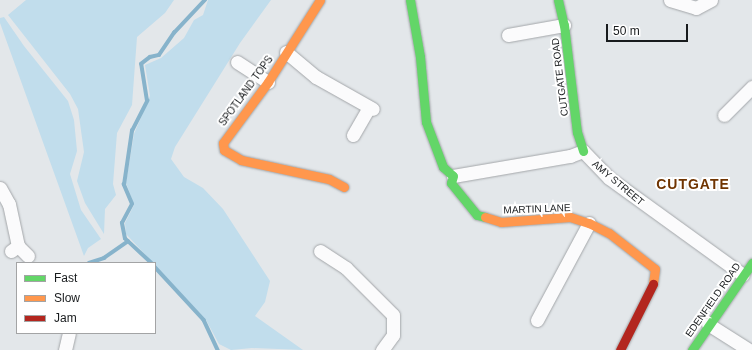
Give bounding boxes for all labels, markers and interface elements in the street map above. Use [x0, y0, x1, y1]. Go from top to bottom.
scale bar [608, 16, 690, 42]
text: 50 m [613, 24, 640, 38]
street label: CUTGATE ROAD [549, 37, 571, 117]
street label: SPOTLAND TOPS [217, 54, 275, 128]
street label: AMY STREET [590, 158, 646, 208]
district label: CUTGATE [656, 176, 730, 192]
street label: MARTIN LANE [503, 202, 571, 216]
street label: EDENFIELD ROAD [683, 261, 743, 339]
legend [16, 262, 156, 334]
text: Fast [54, 271, 77, 285]
text: Slow [54, 291, 80, 305]
text: Jam [54, 311, 77, 325]

